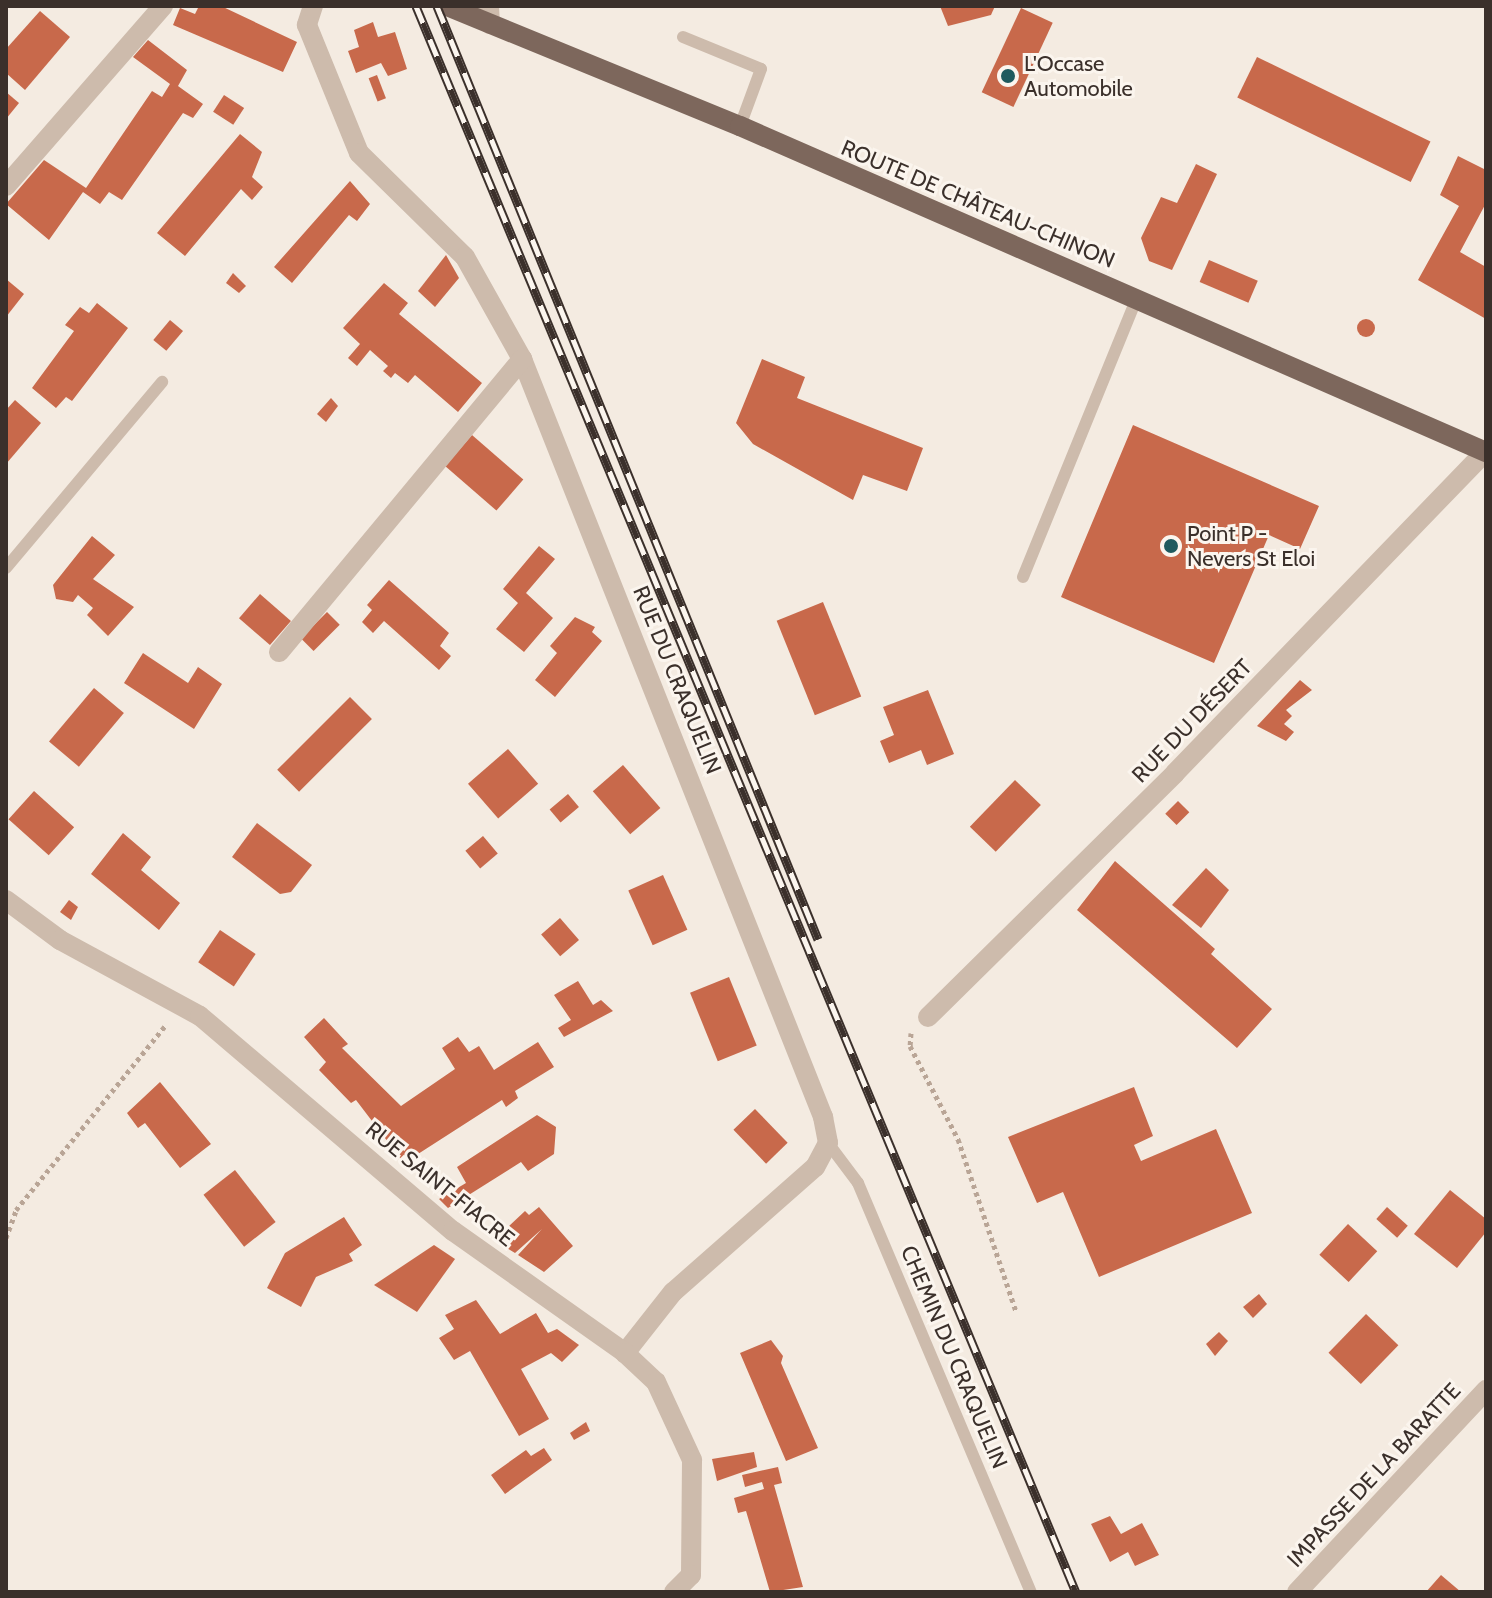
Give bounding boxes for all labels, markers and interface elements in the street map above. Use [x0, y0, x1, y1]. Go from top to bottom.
place label: L'Occase Automobile [1024, 50, 1133, 102]
marker: L'Occase Automobile [999, 67, 1017, 85]
street label: ROUTE DE CHÂTEAU-CHINON [837, 134, 1119, 274]
place label: Point P - Nevers St Eloi [1187, 520, 1315, 572]
marker: Point P - Nevers St Eloi [1162, 537, 1180, 555]
street label: RUE DU CRAQUELIN [627, 582, 727, 778]
street label: RUE DU DÉSERT [1127, 654, 1257, 788]
street label: RUE SAINT-FIACRE [360, 1116, 520, 1252]
street label: CHEMIN DU CRAQUELIN [895, 1242, 1013, 1472]
street label: IMPASSE DE LA BARATTE [1282, 1378, 1466, 1572]

